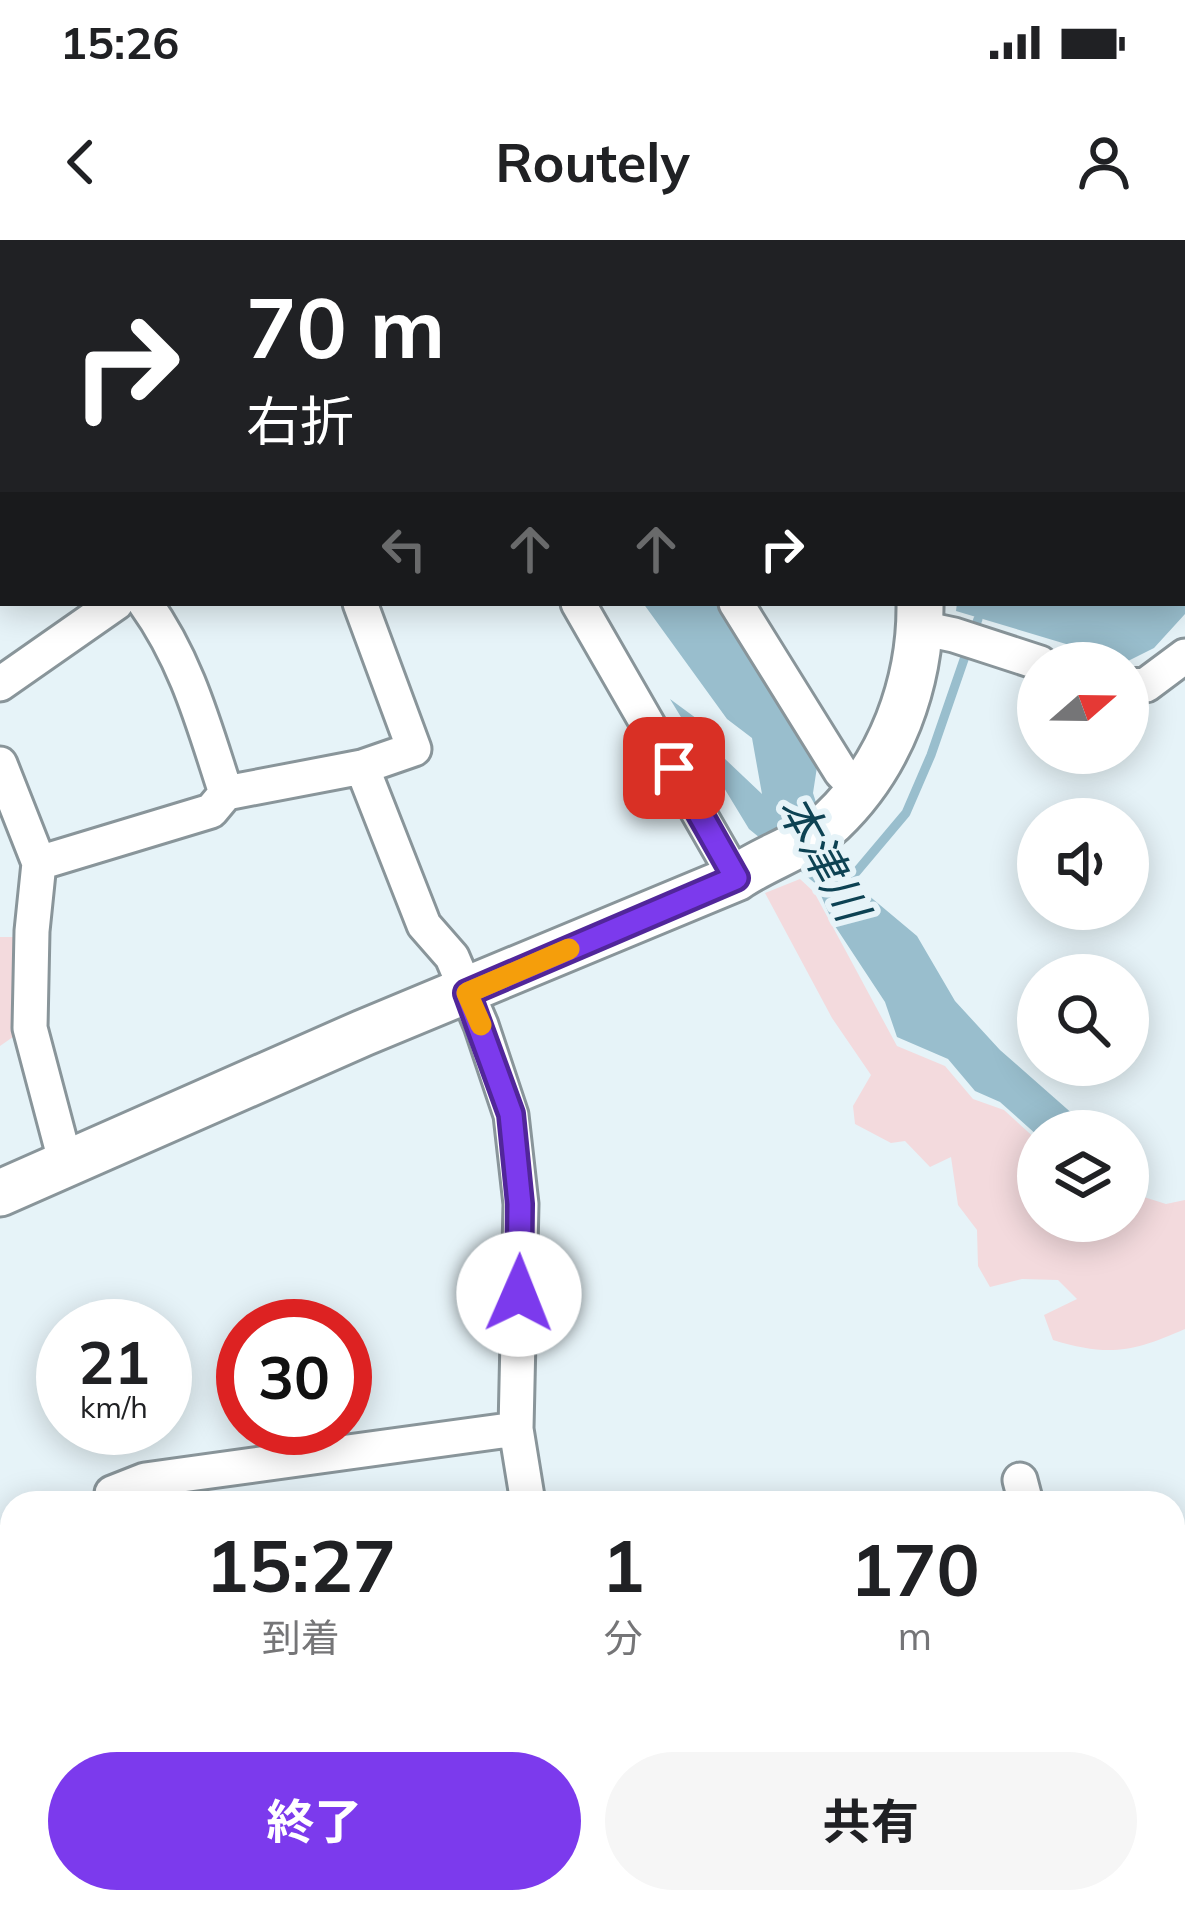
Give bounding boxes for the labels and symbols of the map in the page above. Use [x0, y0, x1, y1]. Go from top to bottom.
north arrow [1017, 642, 1149, 774]
pin [623, 717, 725, 819]
water label: 本津川 [767, 784, 883, 933]
position arrow [456, 1231, 582, 1357]
speed limit sign: 30 [216, 1299, 372, 1455]

